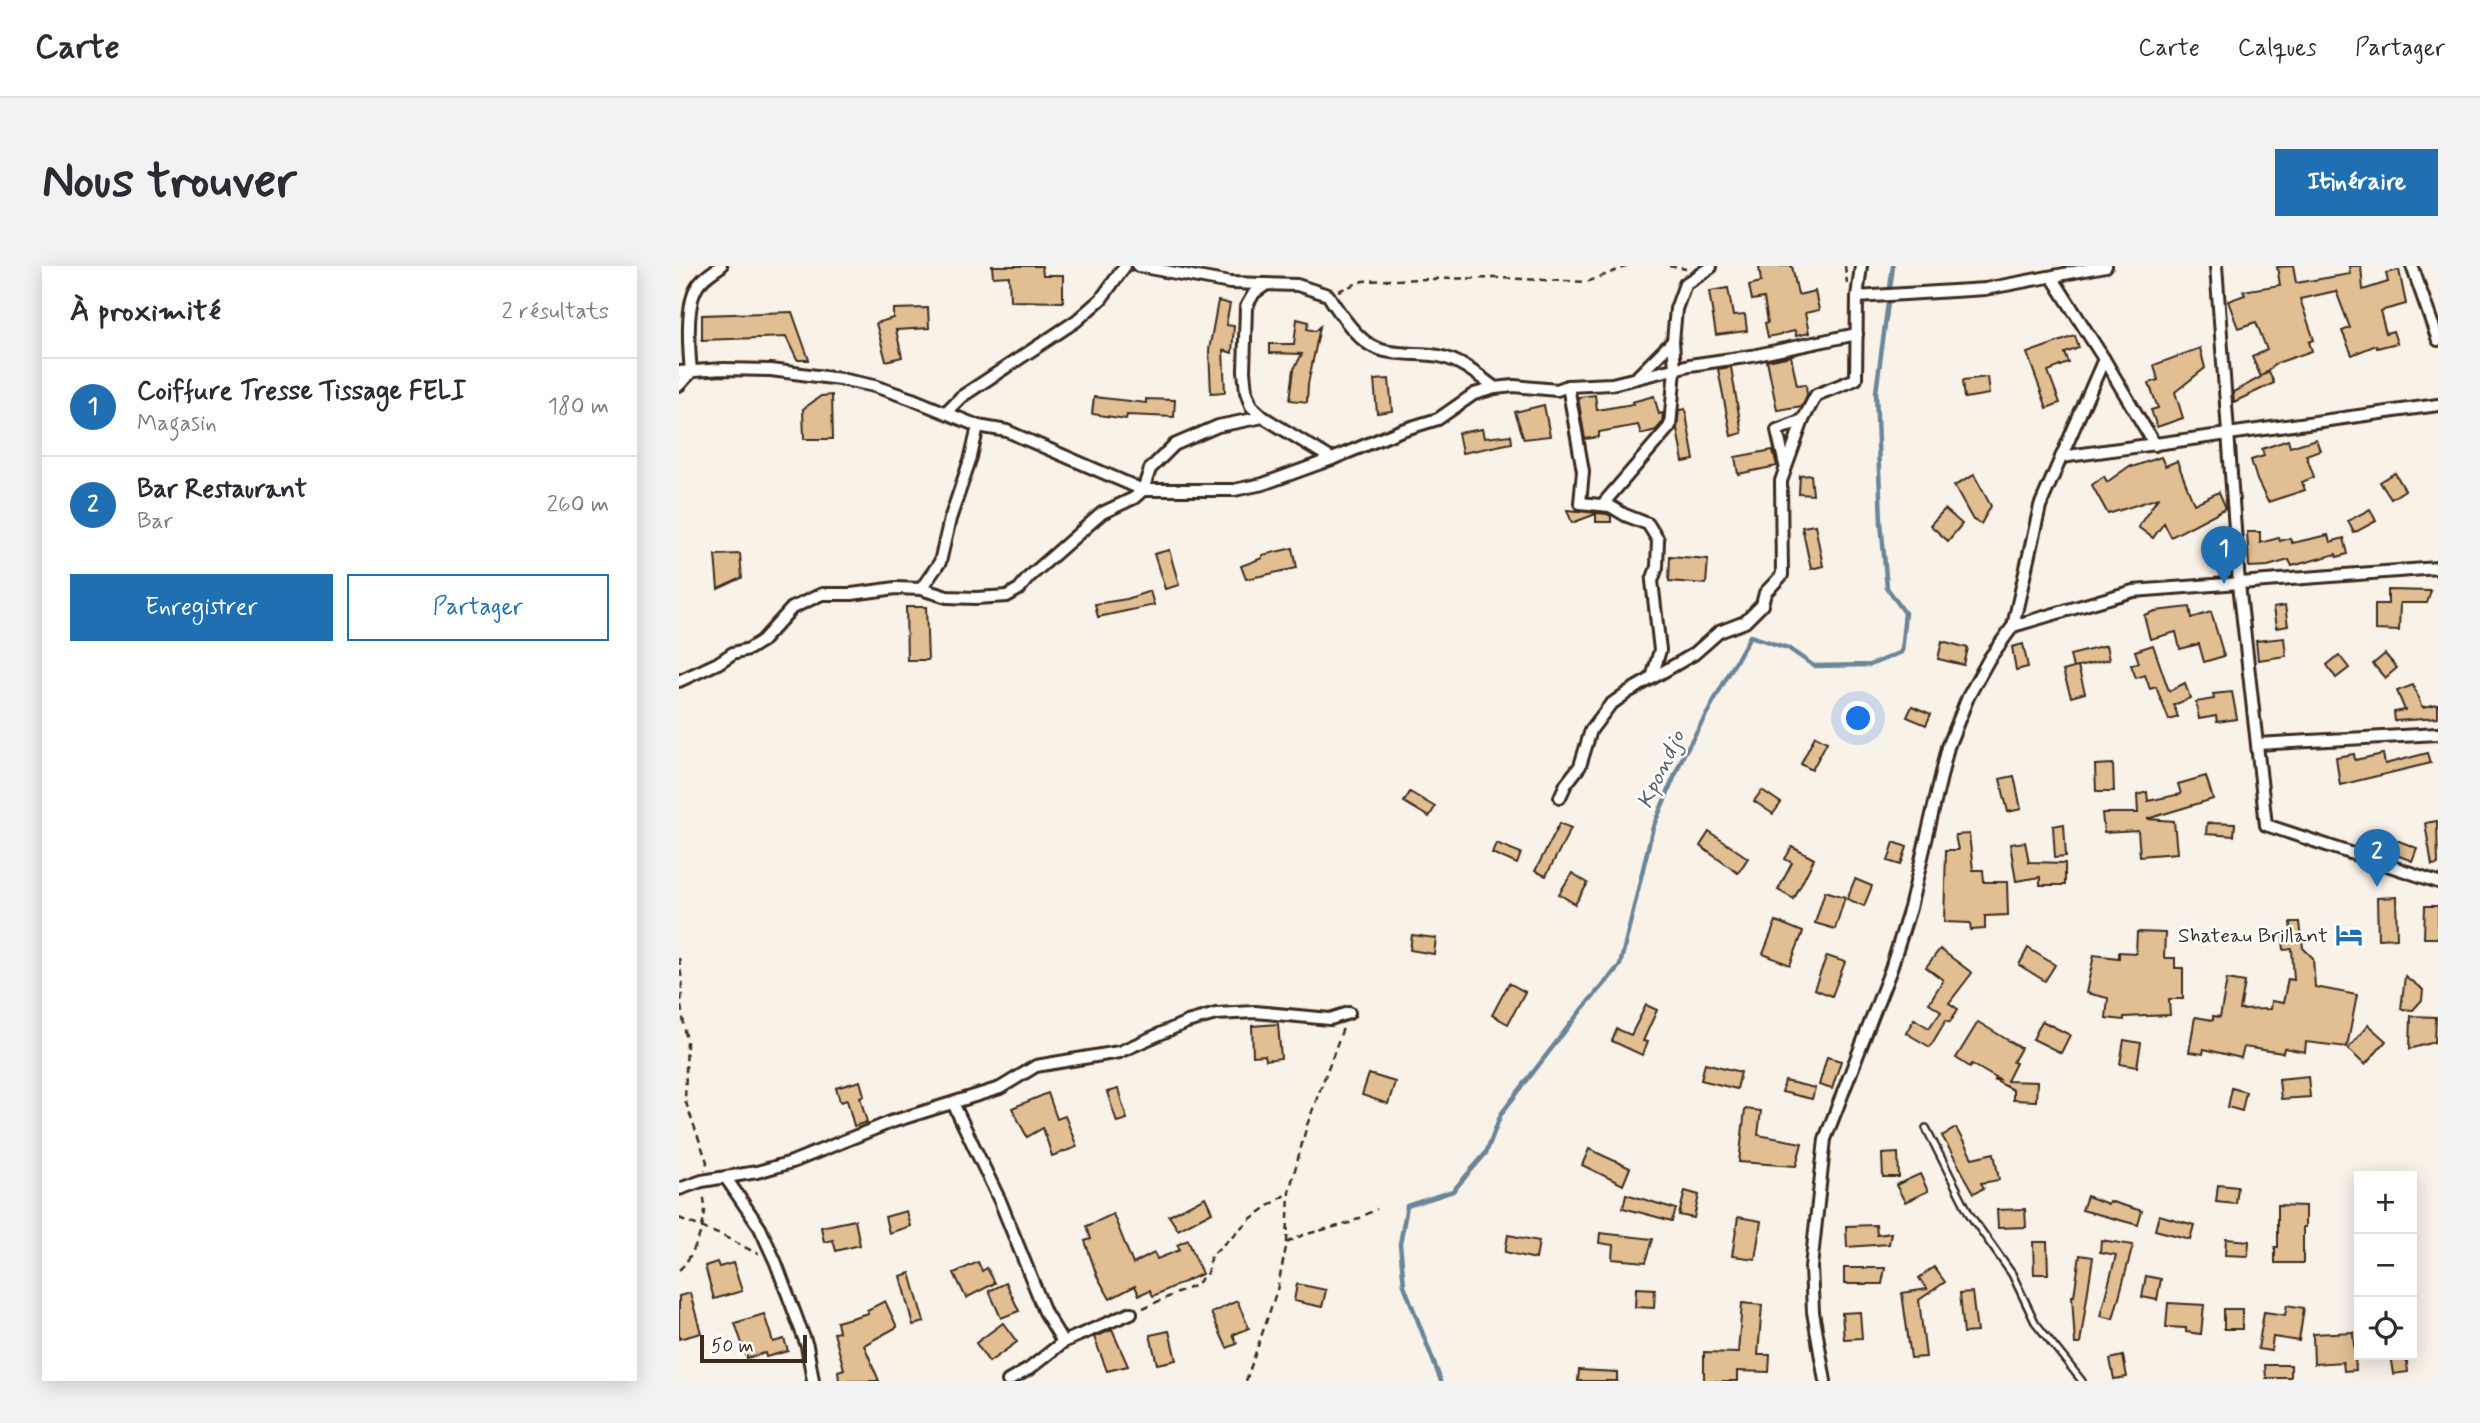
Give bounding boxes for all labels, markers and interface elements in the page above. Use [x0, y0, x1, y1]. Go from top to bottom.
text: Carte [35, 26, 120, 70]
text: Carte [2138, 33, 2200, 64]
text: Calques [2238, 33, 2317, 64]
text: Partager [2355, 33, 2445, 64]
button: Itinéraire [2275, 149, 2438, 216]
text: Nous trouver [42, 150, 297, 215]
text: À proximité [70, 292, 221, 331]
text: 2 résultats [501, 297, 609, 327]
text: Coiffure Tresse Tissage FELI [137, 375, 466, 409]
text: 1 [88, 392, 98, 422]
text: 180 m [548, 392, 609, 422]
text: Magasin [137, 409, 217, 439]
text: Bar Restaurant [137, 473, 307, 507]
text: 2 [87, 490, 99, 520]
text: 260 m [547, 490, 609, 520]
text: Bar [137, 507, 173, 537]
pin: 1 [2201, 526, 2247, 584]
button: Enregistrer [70, 574, 333, 641]
button: Partager [347, 574, 609, 641]
your location [1841, 701, 1875, 735]
water label: Kpondjo [1631, 725, 1693, 814]
pin: 2 [2354, 829, 2400, 887]
hotel icon: Shateau Brillant [2334, 920, 2364, 950]
place label: Shateau Brillant [2178, 922, 2328, 950]
map controls [2354, 1171, 2417, 1360]
button: + [2354, 1171, 2417, 1234]
button: − [2354, 1234, 2417, 1297]
button: locate [2354, 1297, 2417, 1360]
scale bar [700, 1332, 807, 1364]
text: 50 m [711, 1334, 754, 1359]

